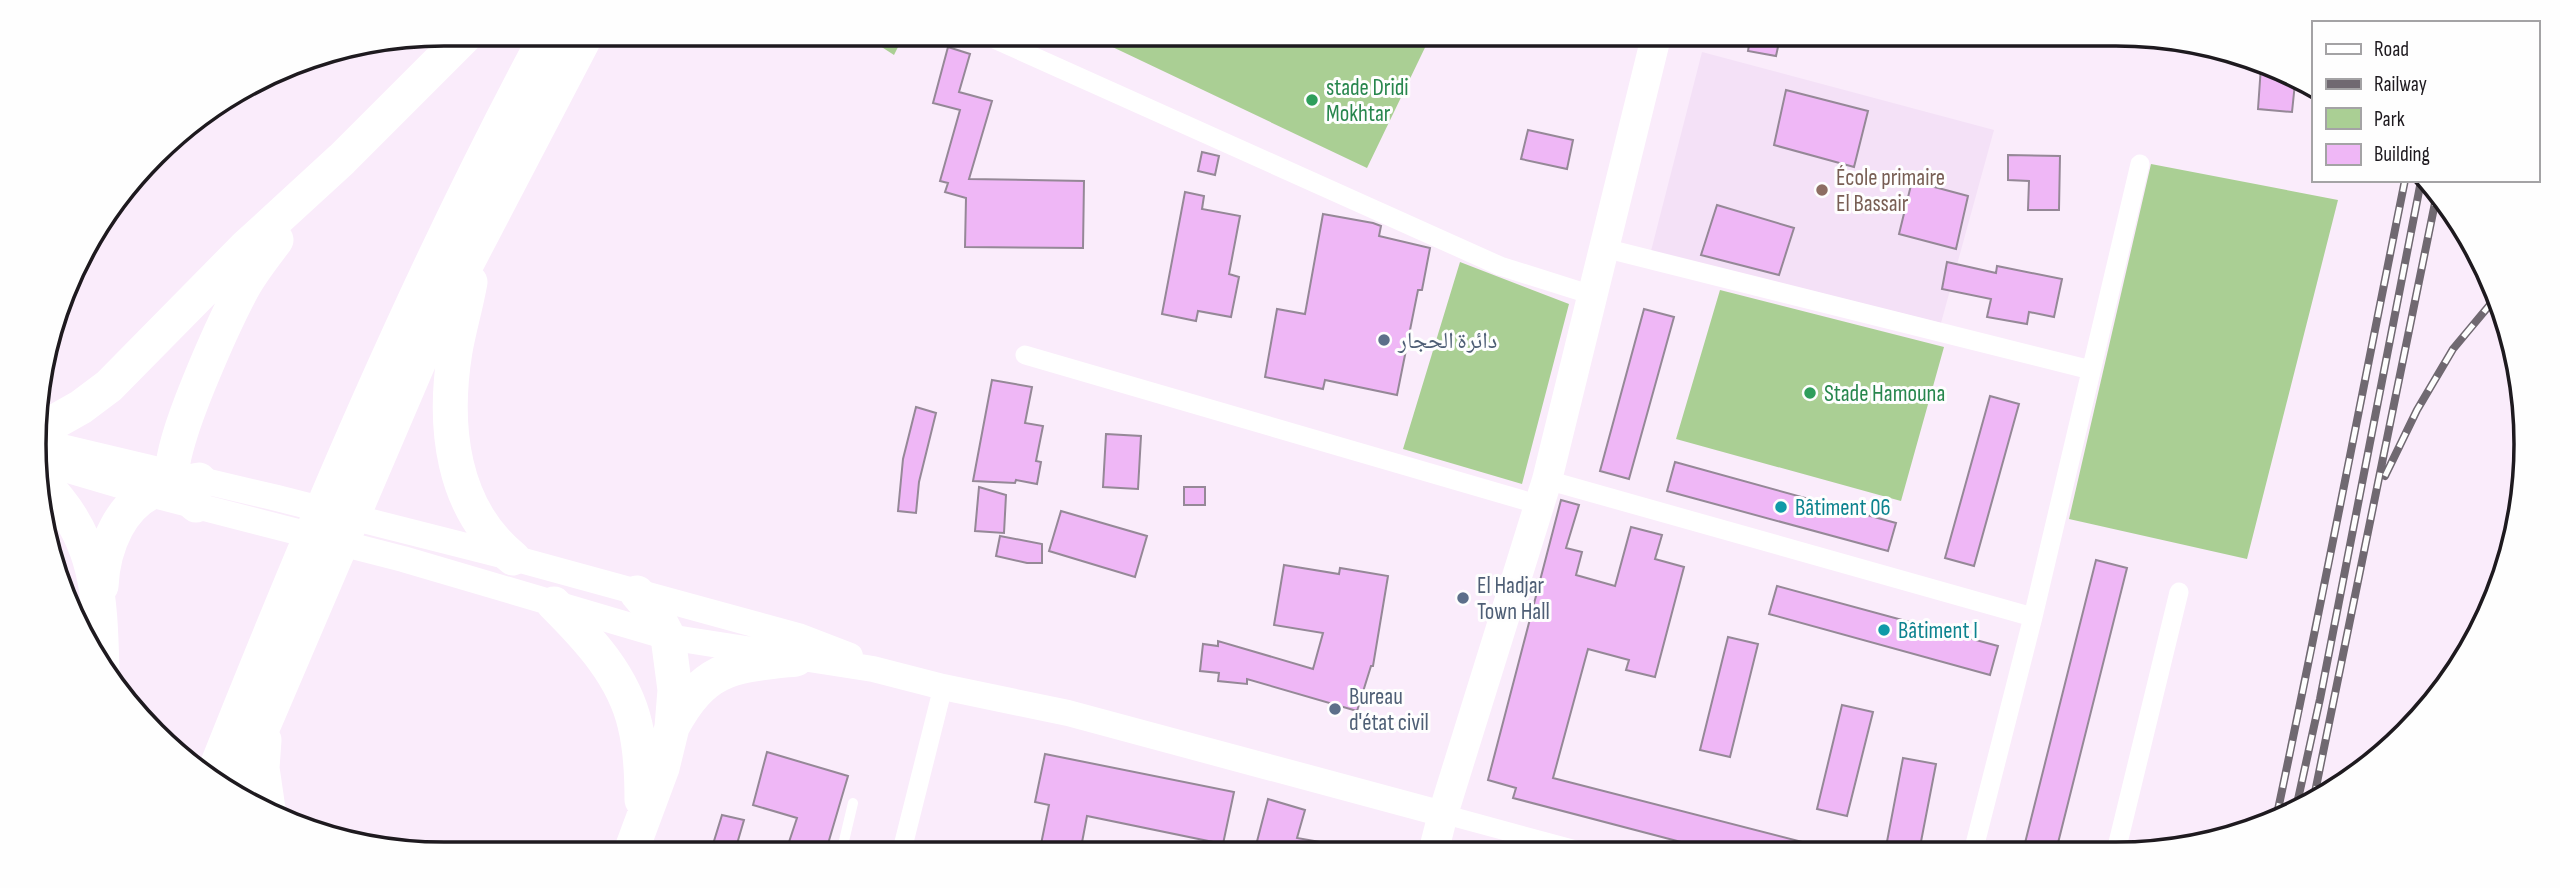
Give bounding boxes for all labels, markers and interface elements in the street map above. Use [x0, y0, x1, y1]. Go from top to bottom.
legend [2312, 21, 2539, 182]
text: Road [2374, 37, 2409, 62]
text: Railway [2374, 72, 2427, 97]
place label: stade Dridi Mokhtar [1326, 74, 1409, 128]
marker: stade Dridi Mokhtar [1304, 92, 1320, 108]
text: Park [2374, 107, 2405, 132]
text: Building [2374, 142, 2430, 167]
place label: École primaire El Bassair [1836, 164, 1945, 218]
marker: École primaire El Bassair [1814, 182, 1830, 198]
place label: دائرة الحجار [1397, 327, 1497, 355]
marker: دائرة الحجار [1376, 332, 1392, 348]
place label: Stade Hamouna [1824, 380, 1945, 408]
marker: Stade Hamouna [1802, 385, 1818, 401]
place label: Bâtiment 06 [1795, 494, 1890, 522]
marker: Bâtiment 06 [1773, 499, 1789, 515]
place label: El Hadjar Town Hall [1477, 572, 1550, 626]
marker: El Hadjar Town Hall [1455, 590, 1471, 606]
place label: Bâtiment I [1898, 617, 1978, 645]
marker: Bâtiment I [1876, 622, 1892, 638]
place label: Bureau d'état civil [1349, 683, 1429, 737]
marker: Bureau d'état civil [1327, 701, 1343, 717]

